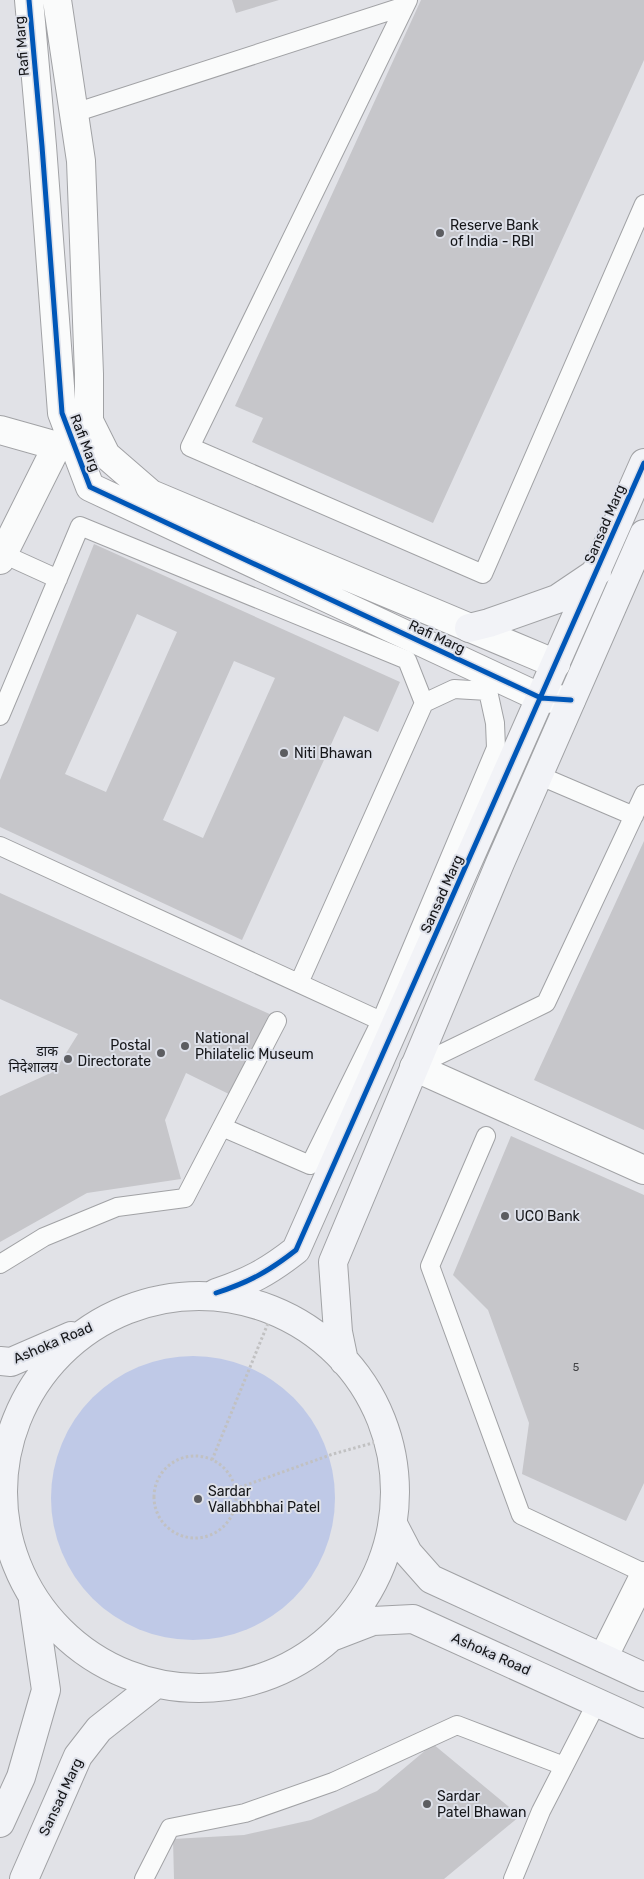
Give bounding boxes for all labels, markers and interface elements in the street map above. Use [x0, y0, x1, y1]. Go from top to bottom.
street label: Rafi Marg [11, 15, 33, 77]
place label: Reserve Bank of India - RBI [450, 217, 540, 250]
marker: Reserve Bank of India - RBI [434, 227, 446, 239]
street label: Rafi Marg [66, 412, 104, 474]
street label: Sansad Marg [581, 482, 629, 566]
street label: Rafi Marg [406, 617, 468, 657]
place label: Niti Bhawan [294, 745, 372, 762]
marker: Niti Bhawan [278, 747, 290, 759]
street label: Sansad Marg [417, 852, 467, 936]
place label: National Philatelic Museum [195, 1030, 314, 1063]
place label: Postal Directorate [78, 1037, 151, 1070]
marker: National Philatelic Museum [179, 1040, 191, 1052]
place label: डाक निदेशालय [8, 1043, 59, 1076]
marker: Postal Directorate [155, 1047, 167, 1059]
marker: डाक निदेशालय [62, 1053, 74, 1065]
place label: UCO Bank [515, 1208, 581, 1225]
marker: UCO Bank [499, 1210, 511, 1222]
street label: Ashoka Road [11, 1319, 95, 1367]
house number: 5 [573, 1361, 580, 1374]
place label: Sardar Vallabhbhai Patel [208, 1483, 320, 1516]
marker: Sardar Vallabhbhai Patel [192, 1493, 204, 1505]
street label: Ashoka Road [449, 1629, 533, 1679]
street label: Sansad Marg [36, 1755, 86, 1839]
place label: Sardar Patel Bhawan [437, 1788, 526, 1821]
marker: Sardar Patel Bhawan [421, 1798, 433, 1810]

